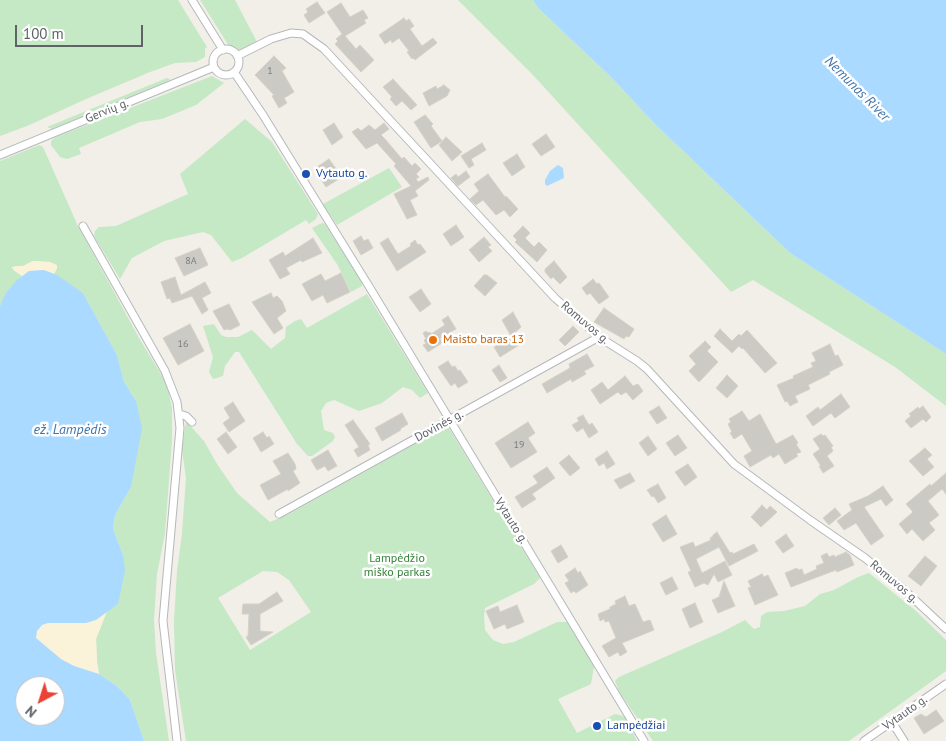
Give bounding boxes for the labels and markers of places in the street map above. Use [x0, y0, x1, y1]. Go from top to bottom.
place label: Vytauto g. [316, 167, 367, 181]
marker: Vytauto g. [300, 168, 312, 180]
place label: Maisto baras 13 [443, 333, 524, 347]
marker: Maisto baras 13 [427, 334, 439, 346]
place label: Lampėdžiai [607, 719, 665, 733]
marker: Lampėdžiai [591, 720, 603, 732]

